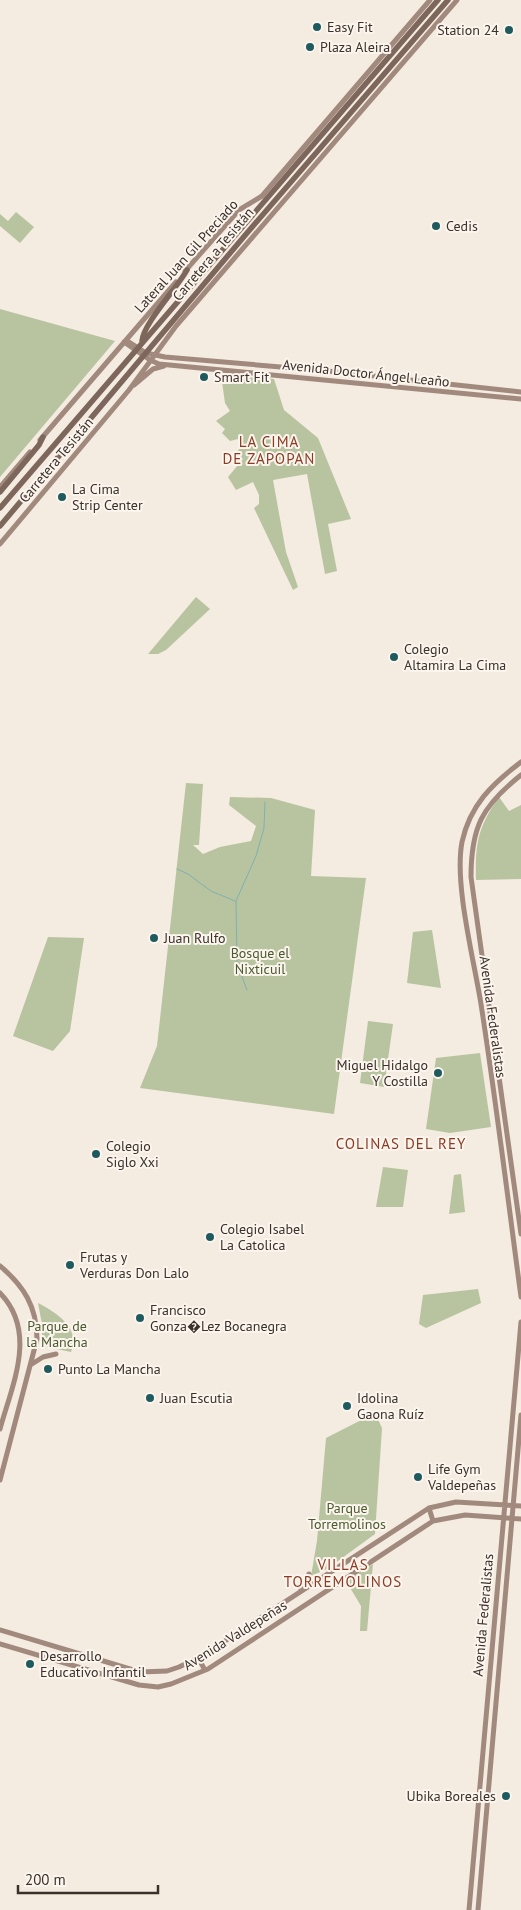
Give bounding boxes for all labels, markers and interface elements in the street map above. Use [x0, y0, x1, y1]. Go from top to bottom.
place label: Easy Fit [327, 18, 373, 36]
marker: Easy Fit [311, 21, 323, 33]
place label: Station 24 [437, 21, 499, 39]
marker: Station 24 [503, 24, 515, 36]
place label: Plaza Aleira [320, 38, 390, 56]
marker: Plaza Aleira [304, 41, 316, 53]
street label: Lateral Juan Gil Preciado [130, 196, 242, 316]
street label: Carretera a Tesistán [169, 204, 257, 304]
place label: Cedis [446, 217, 478, 235]
marker: Cedis [430, 220, 442, 232]
street label: Avenida Doctor Ángel Leaño [281, 355, 451, 391]
place label: Smart Fit [214, 368, 269, 386]
marker: Smart Fit [198, 371, 210, 383]
street label: Carretera Tesistán [15, 414, 97, 506]
district label: LA CIMA DE ZAPOPAN [223, 432, 315, 468]
place label: La Cima Strip Center [72, 480, 143, 514]
marker: La Cima Strip Center [56, 491, 68, 503]
place label: Colegio Altamira La Cima [404, 640, 506, 674]
marker: Colegio Altamira La Cima [388, 651, 400, 663]
place label: Juan Rulfo [163, 929, 226, 947]
marker: Juan Rulfo [148, 932, 160, 944]
park label: Bosque el Nixticuil [231, 944, 289, 978]
street label: Avenida Federalistas [476, 955, 510, 1079]
place label: Miguel Hidalgo Y Costilla [336, 1056, 428, 1090]
marker: Miguel Hidalgo Y Costilla [432, 1067, 444, 1079]
district label: COLINAS DEL REY [336, 1134, 466, 1153]
place label: Colegio Siglo Xxi [106, 1137, 159, 1171]
marker: Colegio Siglo Xxi [90, 1148, 102, 1160]
place label: Colegio Isabel La Catolica [220, 1220, 304, 1254]
marker: Colegio Isabel La Catolica [204, 1231, 216, 1243]
place label: Frutas y Verduras Don Lalo [79, 1248, 189, 1282]
marker: Frutas y Verduras Don Lalo [64, 1259, 76, 1271]
place label: Francisco Gonza�Lez Bocanegra [150, 1301, 287, 1335]
marker: Francisco Gonza�Lez Bocanegra [134, 1312, 146, 1324]
park label: Parque de la Mancha [26, 1317, 88, 1351]
place label: Punto La Mancha [58, 1360, 161, 1378]
marker: Punto La Mancha [42, 1363, 54, 1375]
place label: Juan Escutia [159, 1389, 233, 1407]
place label: Idolina Gaona Ruíz [357, 1389, 424, 1423]
marker: Juan Escutia [144, 1392, 156, 1404]
marker: Idolina Gaona Ruíz [341, 1400, 353, 1412]
place label: Life Gym Valdepeñas [427, 1460, 496, 1494]
marker: Life Gym Valdepeñas [412, 1471, 424, 1483]
park label: Parque Torremolinos [308, 1499, 386, 1533]
street label: Avenida Federalistas [469, 1553, 497, 1677]
district label: VILLAS TORREMOLINOS [284, 1555, 402, 1591]
street label: Avenida Valdepeñas [180, 1596, 290, 1674]
place label: Desarrollo Educativo Infantil [40, 1647, 146, 1681]
marker: Desarrollo Educativo Infantil [24, 1658, 36, 1670]
place label: Ubika Boreales [407, 1787, 496, 1805]
marker: Ubika Boreales [500, 1790, 512, 1802]
scale bar [18, 1862, 158, 1894]
text: 200 m [25, 1870, 66, 1889]

